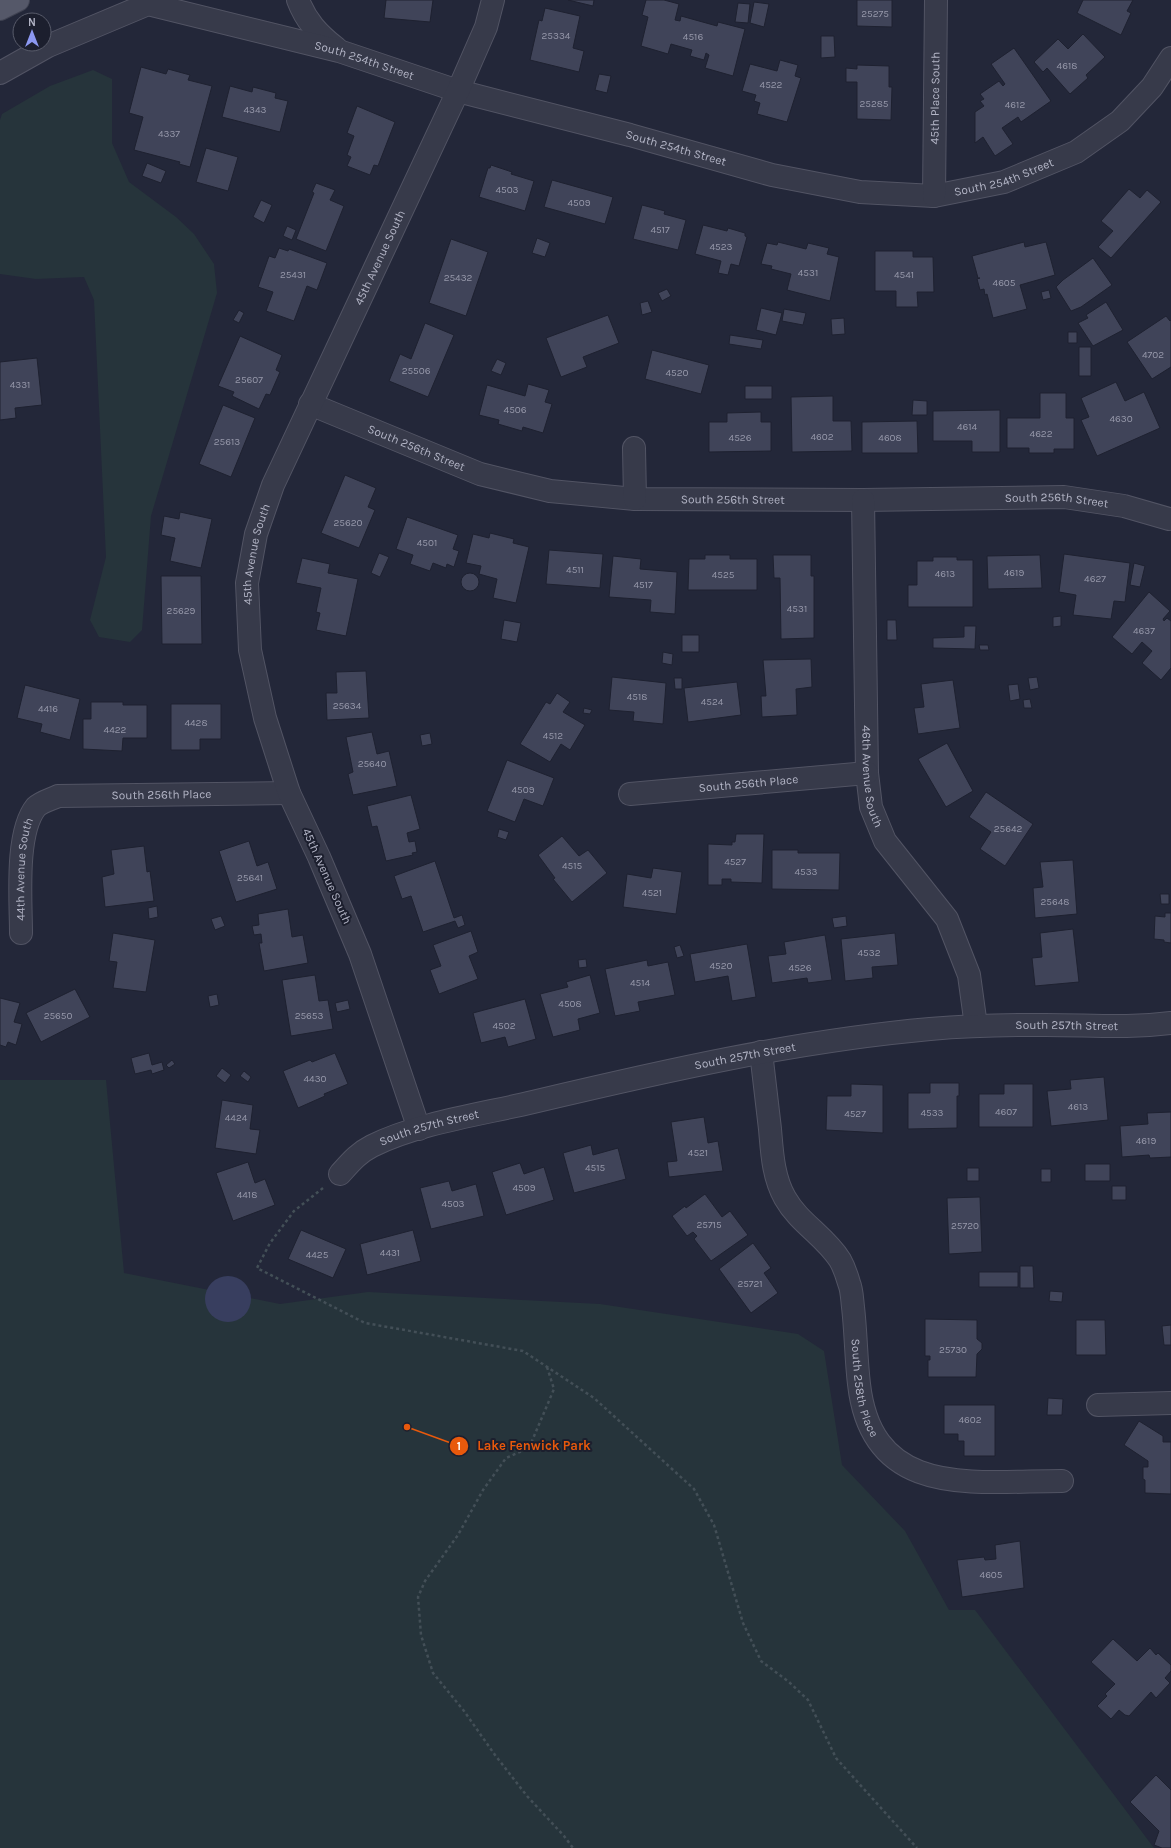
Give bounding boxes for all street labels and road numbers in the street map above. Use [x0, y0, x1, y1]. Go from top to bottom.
street label: South 254th Street [313, 38, 416, 83]
street label: 45th Place South [928, 52, 942, 145]
street label: South 254th Street [624, 127, 728, 169]
street label: South 254th Street [953, 155, 1056, 199]
street label: 45th Avenue South [351, 208, 408, 307]
street label: South 256th Street [366, 422, 468, 474]
street label: South 256th Street [1005, 490, 1110, 511]
street label: South 256th Street [681, 492, 785, 507]
street label: 45th Avenue South [240, 502, 273, 605]
street label: 46th Avenue South [859, 725, 886, 830]
street label: South 256th Place [698, 772, 799, 795]
street label: South 256th Place [111, 787, 212, 802]
street label: 44th Avenue South [13, 816, 36, 921]
street label: 45th Avenue South [300, 826, 354, 926]
street label: South 257th Street [1015, 1018, 1119, 1033]
street label: South 257th Street [693, 1040, 797, 1072]
street label: South 257th Street [377, 1107, 481, 1149]
street label: South 258th Place [849, 1338, 881, 1440]

